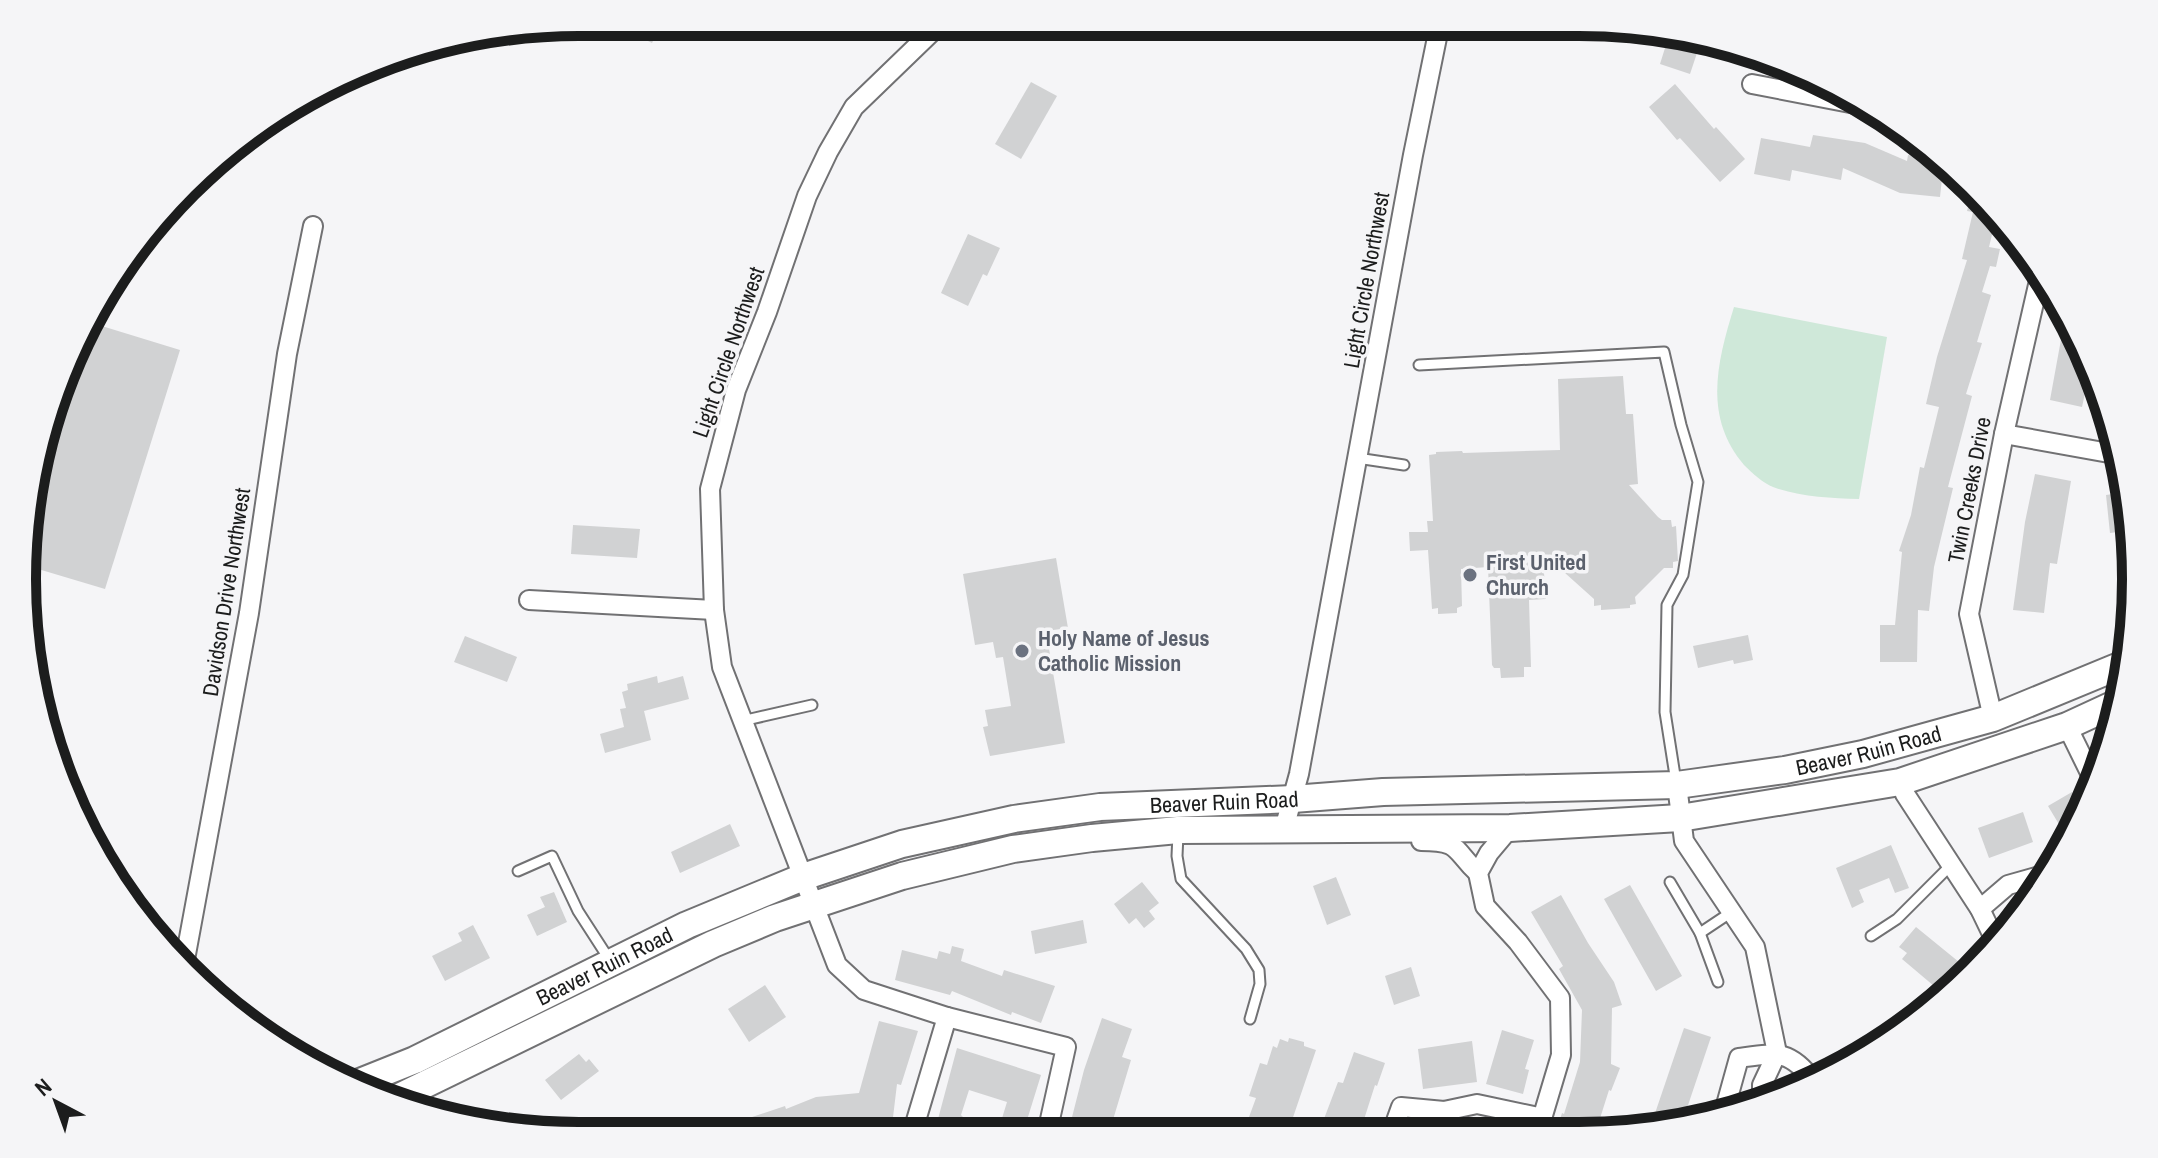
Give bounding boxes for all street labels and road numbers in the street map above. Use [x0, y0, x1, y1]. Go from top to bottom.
street label: Light Circle Northwest [1336, 190, 1396, 370]
street label: Light Circle Northwest [685, 263, 771, 441]
street label: Twin Creeks Drive [1940, 414, 1998, 566]
street label: Davidson Drive Northwest [195, 486, 257, 698]
street label: Beaver Ruin Road [1793, 718, 1944, 782]
street label: Beaver Ruin Road [1149, 784, 1300, 820]
street label: Beaver Ruin Road [531, 920, 678, 1012]

